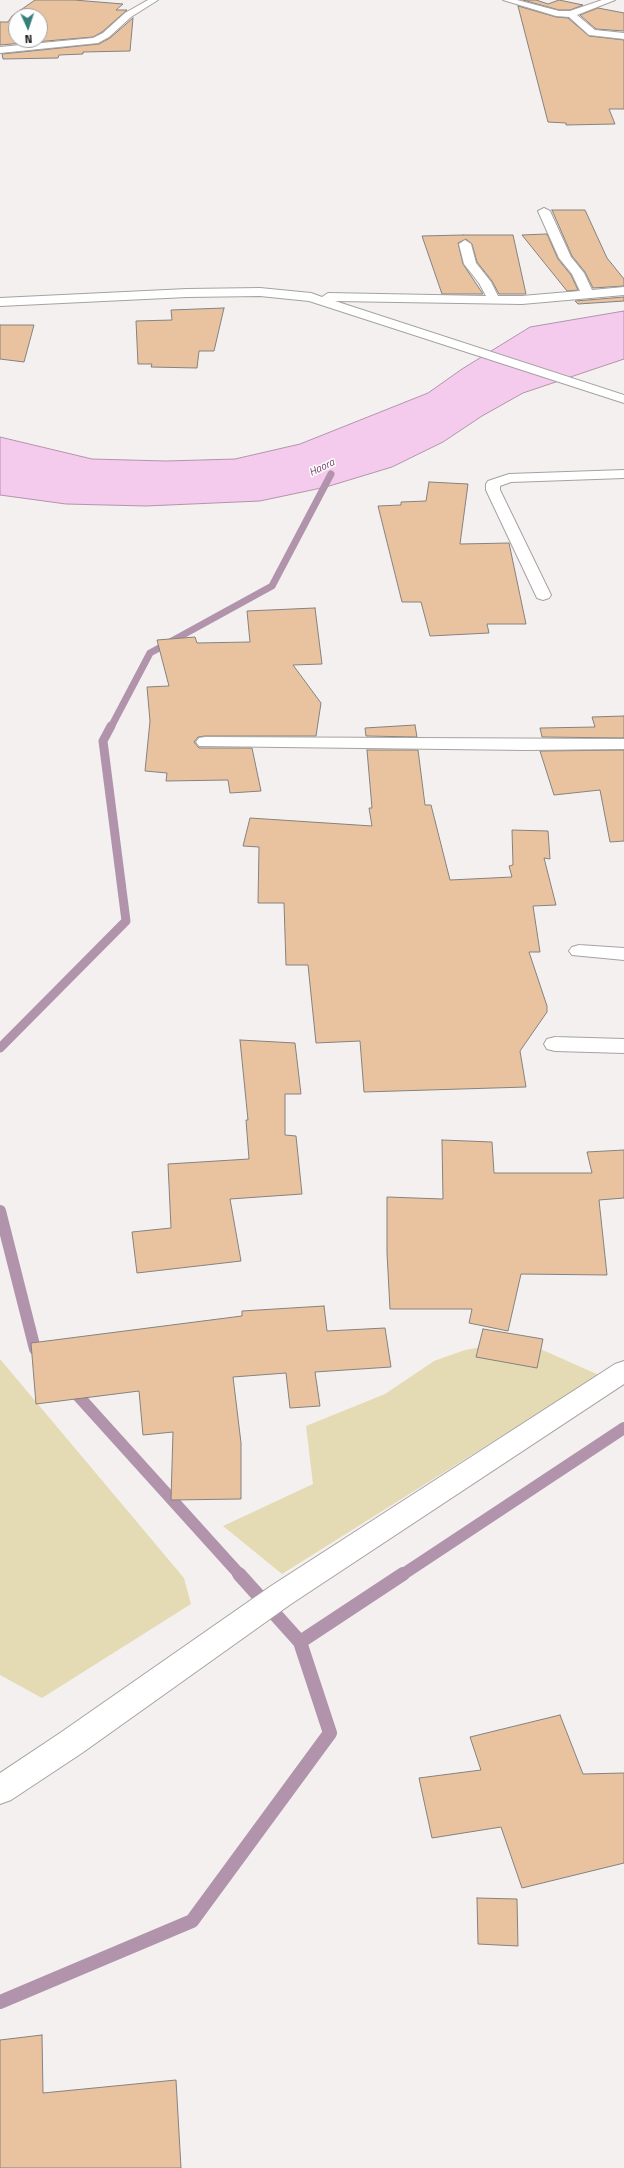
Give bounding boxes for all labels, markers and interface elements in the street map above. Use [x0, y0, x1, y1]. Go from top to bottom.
north arrow [8, 8, 48, 48]
text: N [24, 31, 33, 47]
water label: Haora [307, 456, 337, 480]

